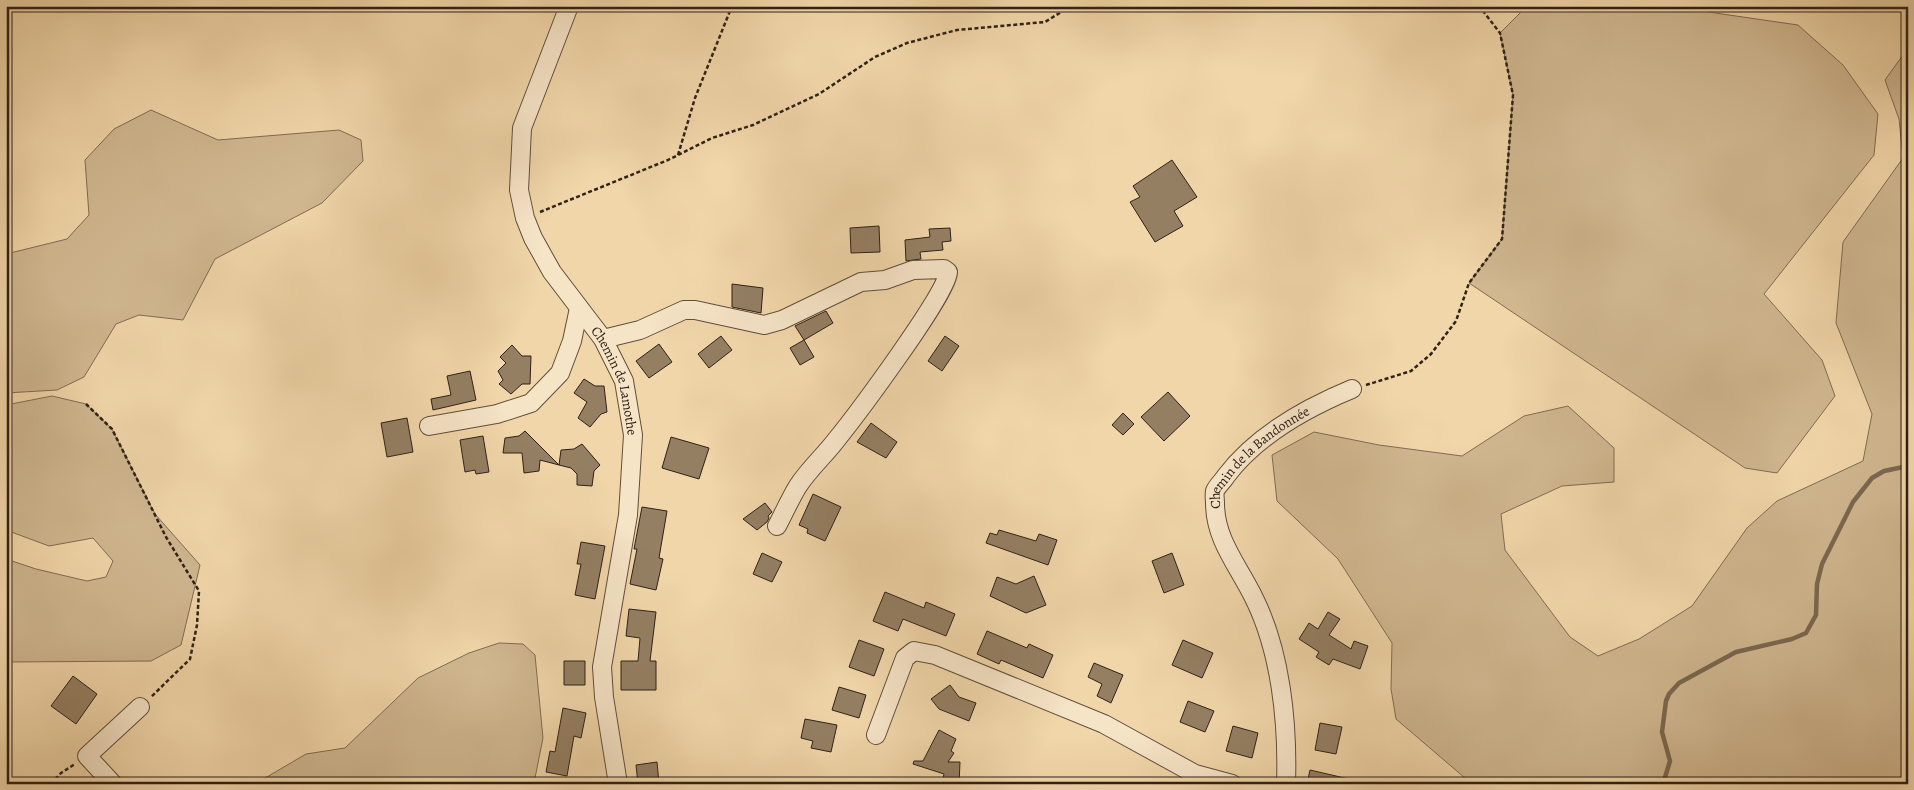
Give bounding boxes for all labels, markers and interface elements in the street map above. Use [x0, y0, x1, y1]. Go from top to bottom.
street label: Chemin de Lamothe [587, 322, 642, 437]
street label: Chemin de la Bandonnée [1205, 402, 1313, 509]

